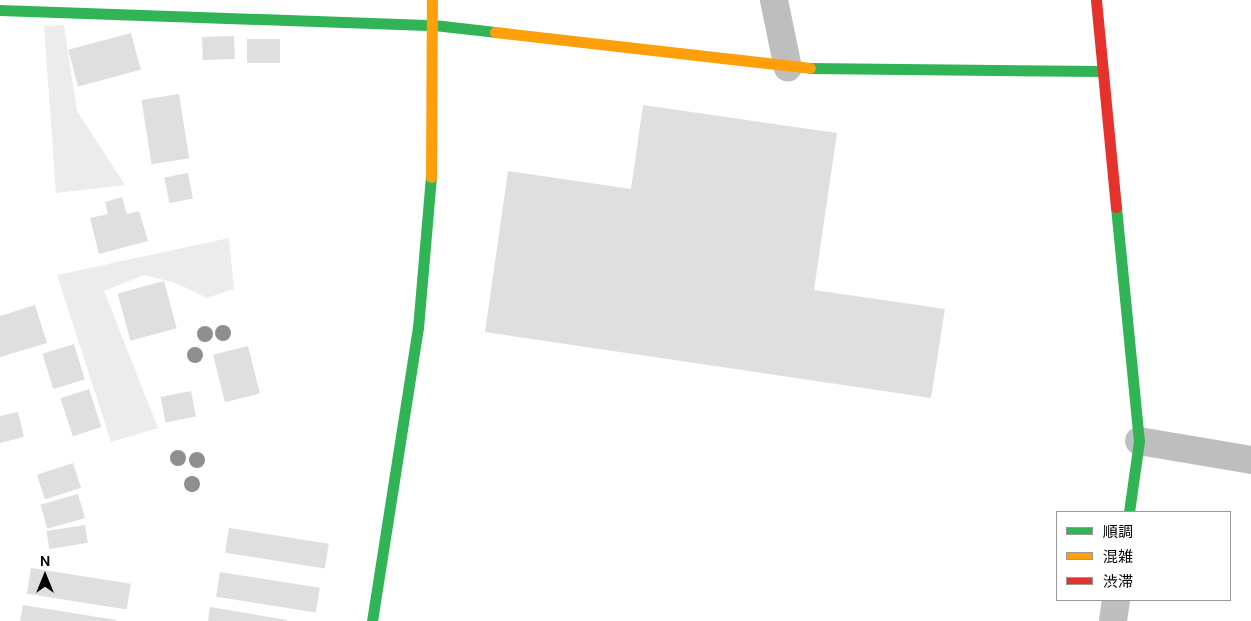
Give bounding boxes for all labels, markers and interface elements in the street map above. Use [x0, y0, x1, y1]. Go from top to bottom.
legend [1056, 511, 1231, 601]
text: 順調 [1103, 522, 1133, 542]
text: 混雑 [1103, 547, 1133, 567]
north arrow [20, 551, 70, 601]
text: N [40, 552, 50, 570]
text: 渋滞 [1103, 572, 1133, 592]

